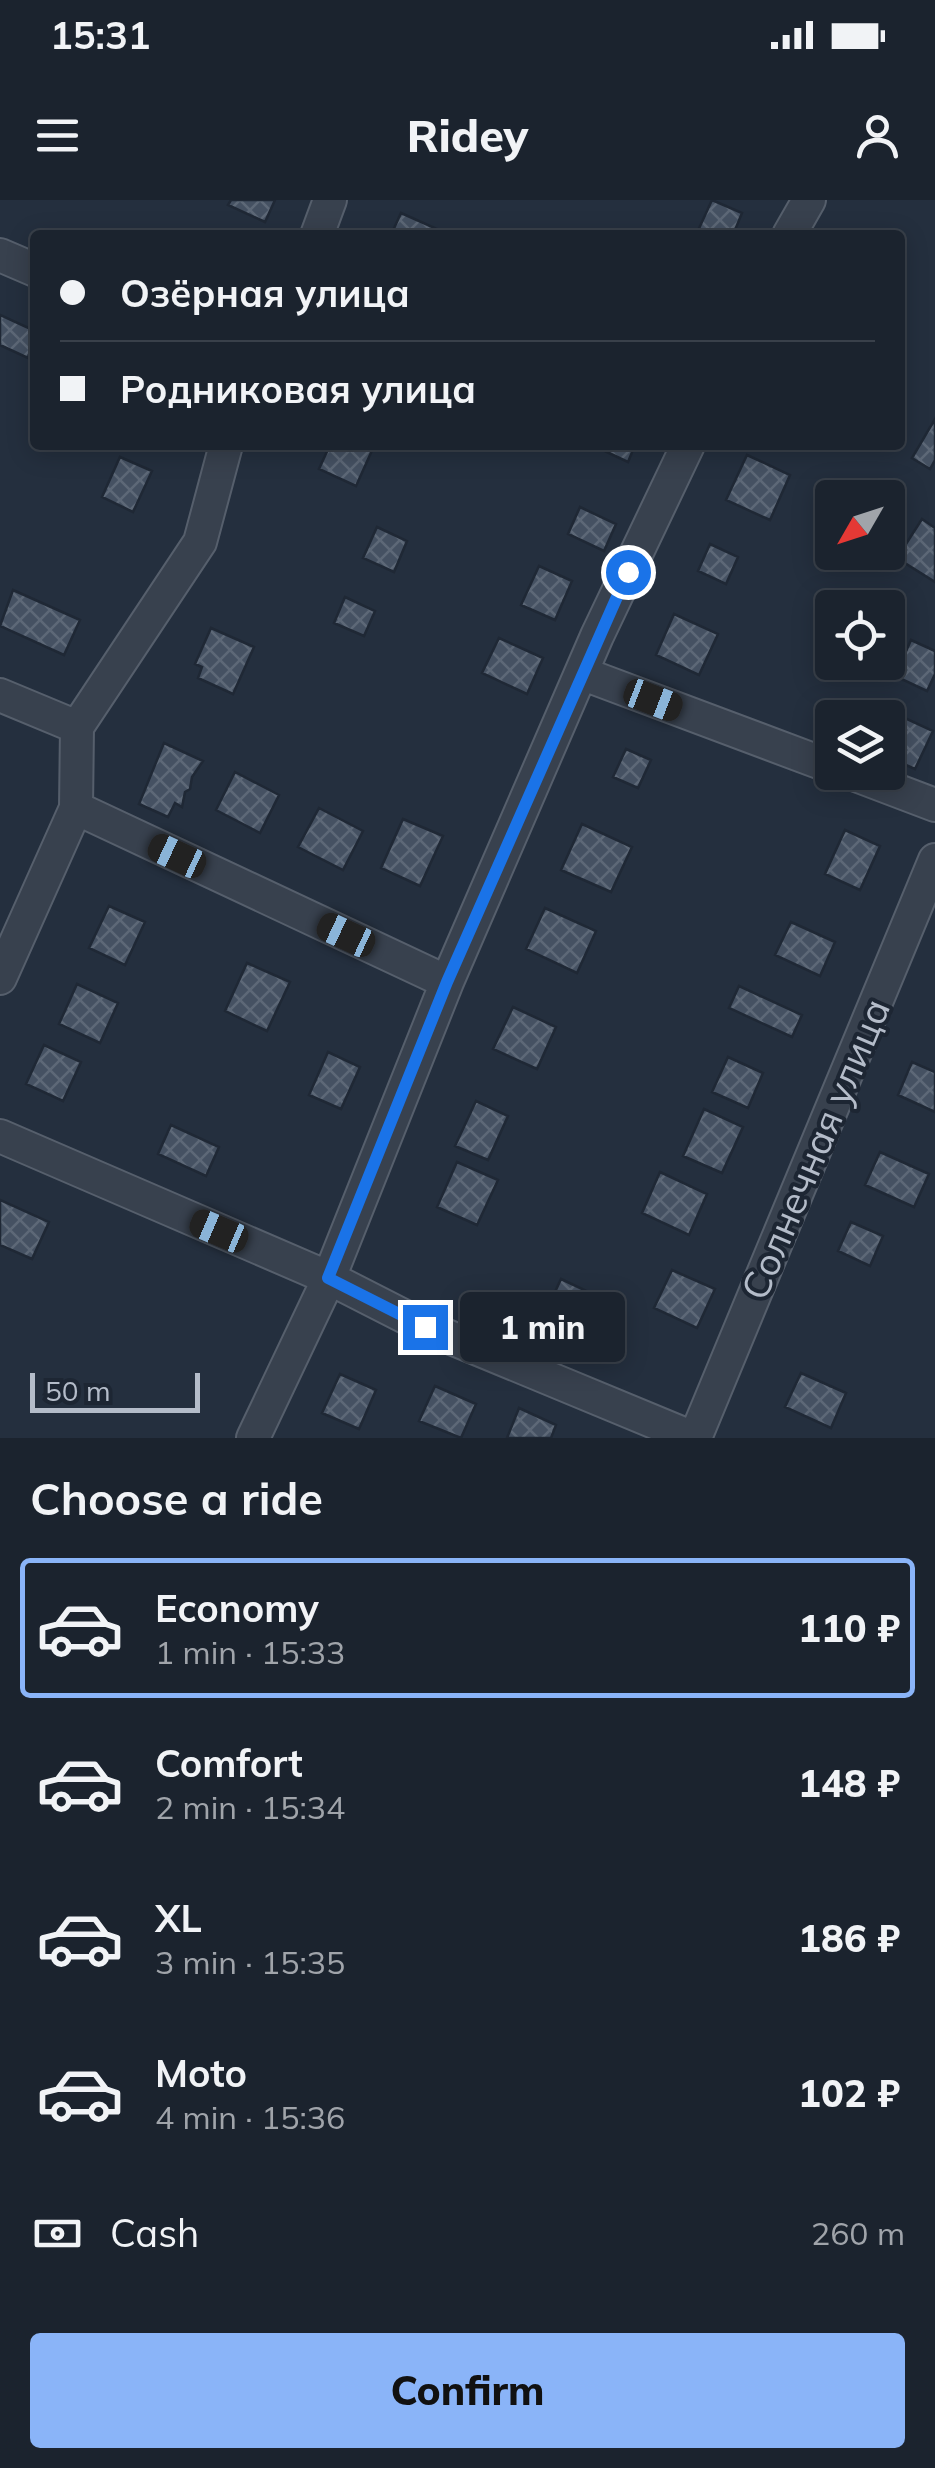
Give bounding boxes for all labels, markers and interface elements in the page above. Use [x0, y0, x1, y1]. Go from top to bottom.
text: 15:31 [50, 11, 151, 59]
text: Ridey [407, 107, 528, 163]
icon: menu [30, 108, 85, 163]
icon: person [850, 108, 905, 163]
text: Озёрная улица [120, 269, 410, 317]
text: Родниковая улица [120, 365, 476, 413]
north arrow [815, 480, 905, 570]
map controls [815, 480, 905, 790]
route start [606, 550, 651, 595]
button: locate [815, 590, 905, 680]
car [620, 675, 686, 725]
button: layers [815, 700, 905, 790]
car [143, 830, 211, 882]
car [312, 909, 380, 961]
street label: Солнечная улица [730, 991, 900, 1307]
car [186, 1205, 252, 1257]
callout: 1 min [460, 1292, 625, 1362]
route end [403, 1305, 448, 1350]
text: 1 min [500, 1307, 585, 1347]
scale bar [30, 1368, 200, 1412]
text: 50 m [45, 1373, 111, 1408]
text: Choose a ride [30, 1470, 323, 1526]
icon: car [35, 1583, 125, 1673]
text: Economy [155, 1584, 319, 1632]
text: 110 ₽ [798, 1604, 900, 1652]
text: 1 min · 15:33 [155, 1632, 345, 1672]
icon: car [35, 1738, 125, 1828]
text: Comfort [155, 1739, 303, 1787]
text: 148 ₽ [798, 1759, 900, 1807]
text: 2 min · 15:34 [155, 1787, 345, 1827]
icon: car [35, 1893, 125, 1983]
text: XL [155, 1894, 202, 1942]
text: 186 ₽ [798, 1914, 900, 1962]
text: 3 min · 15:35 [155, 1942, 345, 1982]
icon: car [35, 2048, 125, 2138]
text: Moto [155, 2049, 247, 2097]
text: 102 ₽ [798, 2069, 900, 2117]
text: 4 min · 15:36 [155, 2097, 345, 2137]
icon: cash [30, 2206, 85, 2261]
text: Cash [110, 2209, 199, 2257]
text: 260 m [811, 2213, 905, 2253]
button: Confirm [30, 2333, 905, 2448]

